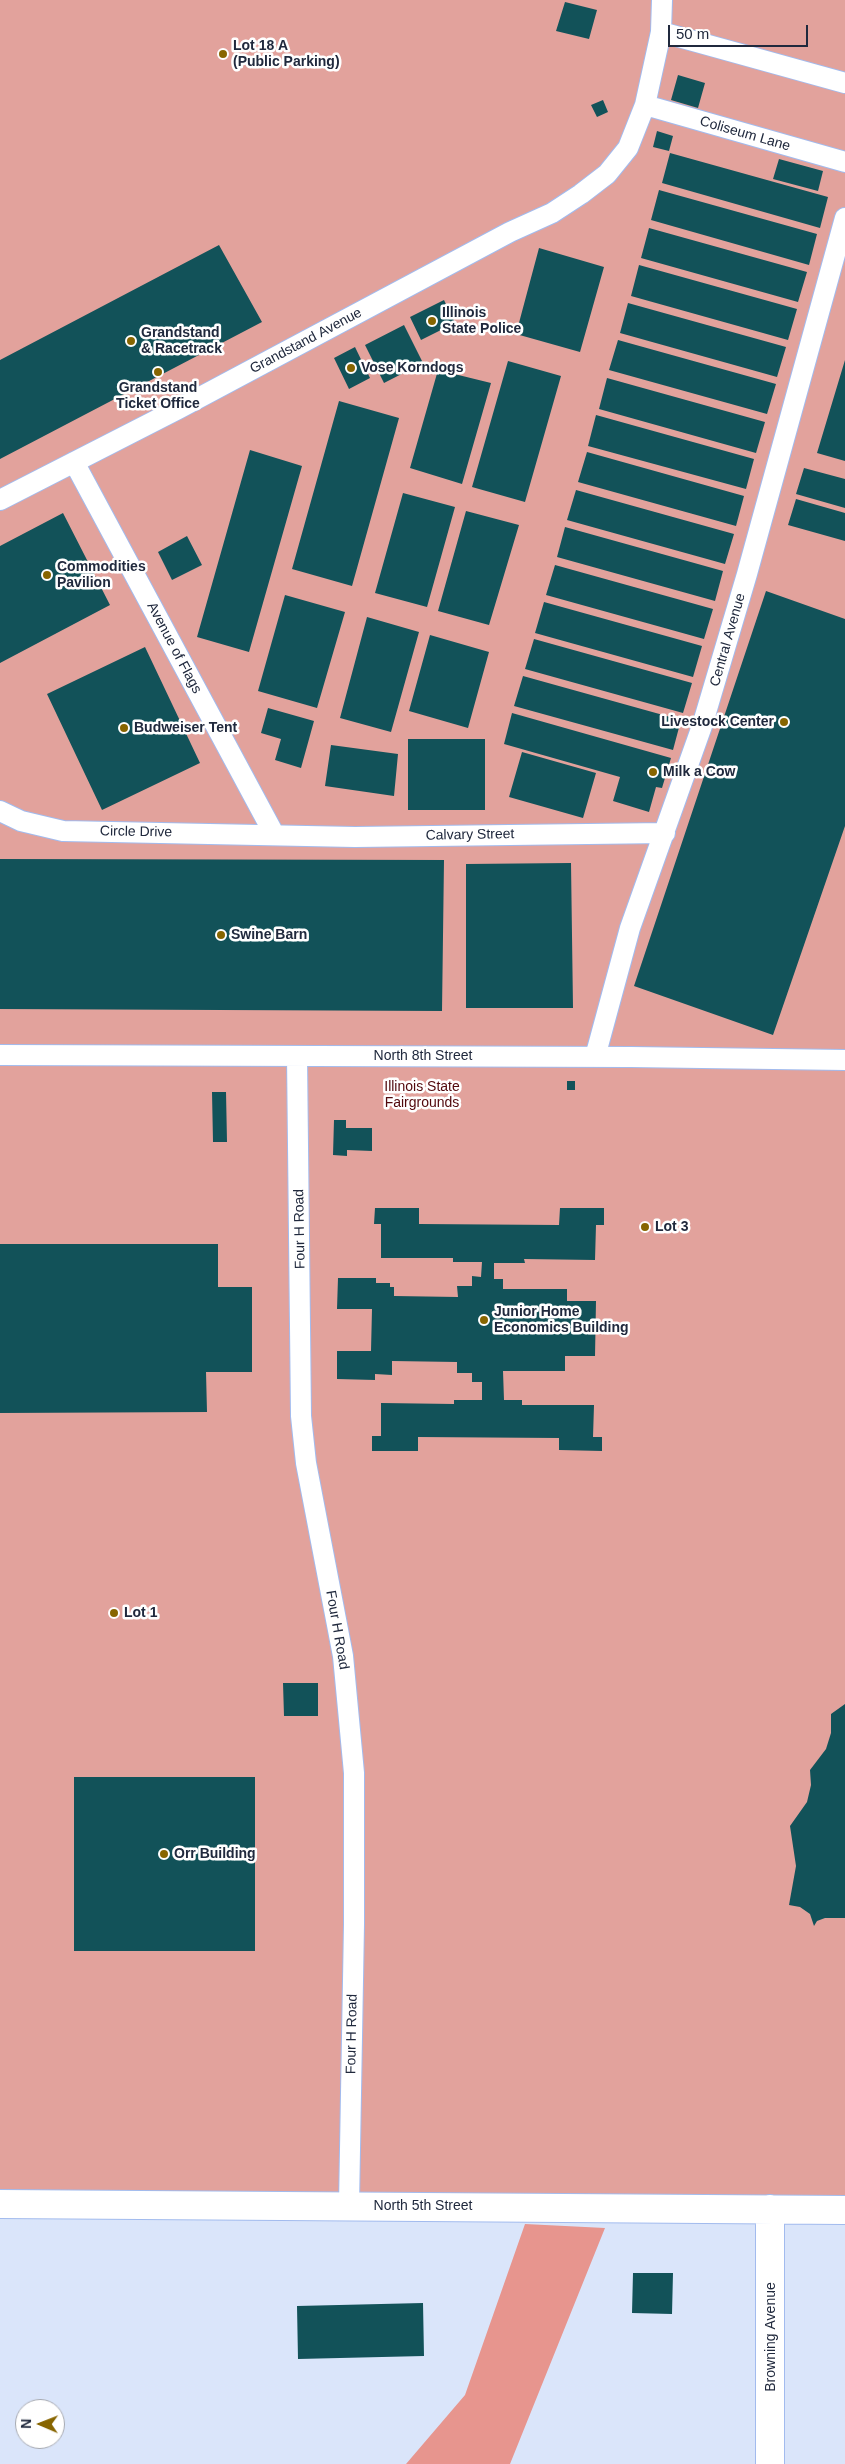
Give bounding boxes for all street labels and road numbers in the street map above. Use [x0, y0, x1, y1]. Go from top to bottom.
street label: Coliseum Lane [698, 113, 792, 155]
street label: Grandstand Avenue [247, 304, 365, 378]
street label: Central Avenue [707, 591, 749, 689]
street label: Avenue of Flags [143, 600, 205, 696]
street label: Circle Drive [100, 823, 172, 841]
street label: Calvary Street [426, 826, 514, 844]
street label: North 8th Street [374, 1048, 472, 1064]
street label: Four H Road [291, 1189, 309, 1269]
street label: Four H Road [322, 1589, 352, 1671]
street label: Four H Road [343, 1994, 361, 2074]
street label: North 5th Street [374, 2198, 472, 2214]
street label: Browning Avenue [763, 2282, 779, 2392]

